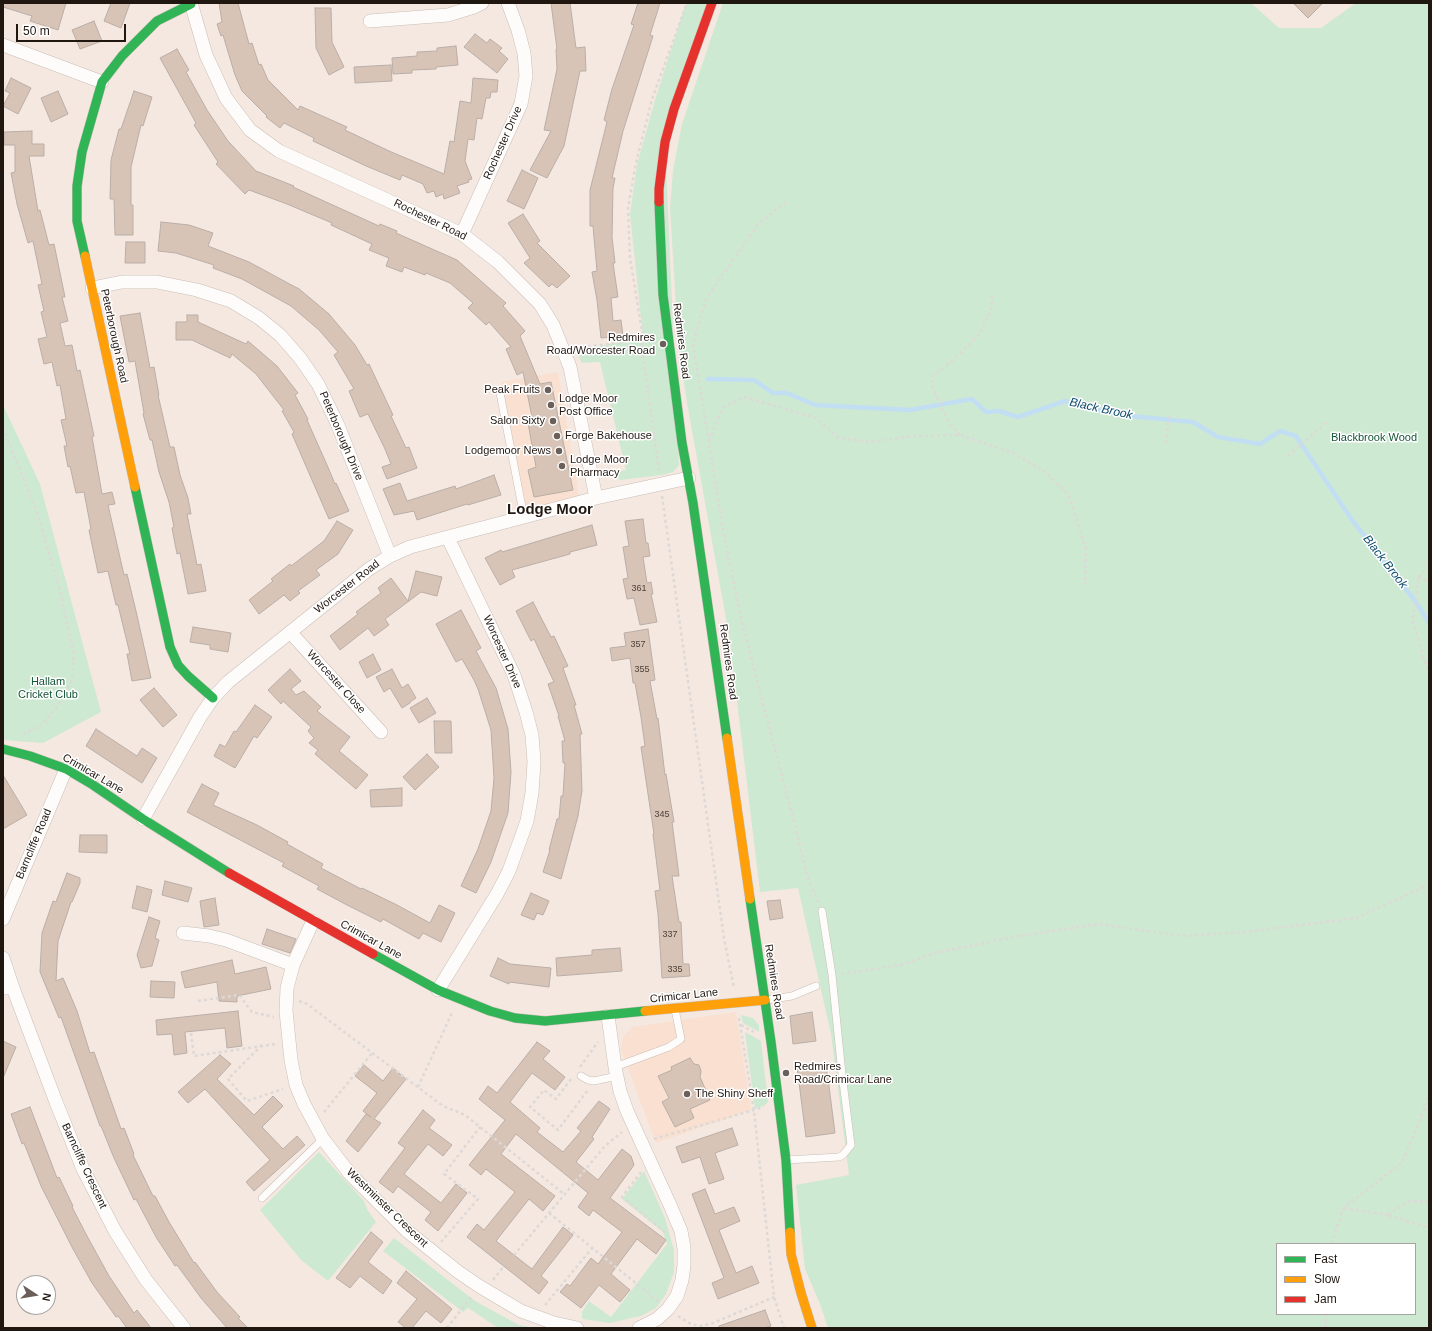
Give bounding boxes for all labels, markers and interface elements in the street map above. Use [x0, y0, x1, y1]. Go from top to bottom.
scale bar [18, 16, 128, 42]
text: 50 m [23, 24, 50, 38]
street label: Rochester Drive [481, 104, 525, 182]
street label: Rochester Road [391, 197, 469, 243]
street label: Peterborough Road [98, 288, 130, 384]
street label: Redmires Road [670, 302, 692, 380]
place label: Redmires Road/Worcester Road [546, 331, 655, 357]
marker: Redmires Road/Worcester Road [658, 339, 668, 349]
place label: Peak Fruits [484, 383, 540, 397]
marker: Peak Fruits [543, 385, 553, 395]
street label: Peterborough Drive [316, 390, 366, 482]
place label: Lodge Moor Post Office [559, 392, 618, 418]
water label: Black Brook [1068, 395, 1134, 423]
marker: Lodge Moor Post Office [546, 400, 556, 410]
place label: Salon Sixty [490, 414, 545, 428]
marker: Salon Sixty [548, 416, 558, 426]
place label: Forge Bakehouse [565, 429, 652, 443]
marker: Forge Bakehouse [552, 431, 562, 441]
park label: Blackbrook Wood [1331, 431, 1417, 445]
place label: Lodgemoor News [465, 444, 551, 458]
marker: Lodgemoor News [554, 446, 564, 456]
place label: Lodge Moor Pharmacy [570, 453, 629, 479]
marker: Lodge Moor Pharmacy [557, 461, 567, 471]
district label: Lodge Moor [507, 501, 593, 519]
water label: Black Brook [1360, 532, 1410, 592]
street label: Worcester Road [312, 557, 382, 617]
house number: 361 [631, 584, 647, 594]
street label: Worcester Drive [480, 613, 524, 691]
street label: Redmires Road [716, 623, 740, 701]
house number: 357 [630, 640, 646, 650]
street label: Worcester Close [304, 647, 368, 717]
house number: 355 [634, 665, 650, 675]
park label: Hallam Cricket Club [18, 675, 78, 701]
street label: Crimicar Lane [60, 751, 126, 797]
street label: Barncliffe Road [13, 807, 55, 881]
house number: 345 [654, 810, 670, 820]
street label: Crimicar Lane [338, 918, 404, 962]
house number: 337 [662, 930, 678, 940]
street label: Redmires Road [762, 943, 786, 1021]
house number: 335 [667, 965, 683, 975]
street label: Crimicar Lane [649, 986, 719, 1006]
place label: Redmires Road/Crimicar Lane [794, 1060, 892, 1086]
marker: Redmires Road/Crimicar Lane [781, 1068, 791, 1078]
place label: The Shiny Sheff [695, 1087, 773, 1101]
marker: The Shiny Sheff [682, 1089, 692, 1099]
street label: Barncliffe Crescent [58, 1121, 110, 1211]
street label: Westminster Crescent [344, 1166, 430, 1250]
legend [1276, 1243, 1416, 1315]
text: Fast [1314, 1252, 1337, 1266]
text: Slow [1314, 1272, 1340, 1286]
north arrow [16, 1275, 56, 1315]
text: N [40, 1292, 53, 1302]
text: Jam [1314, 1292, 1337, 1306]

